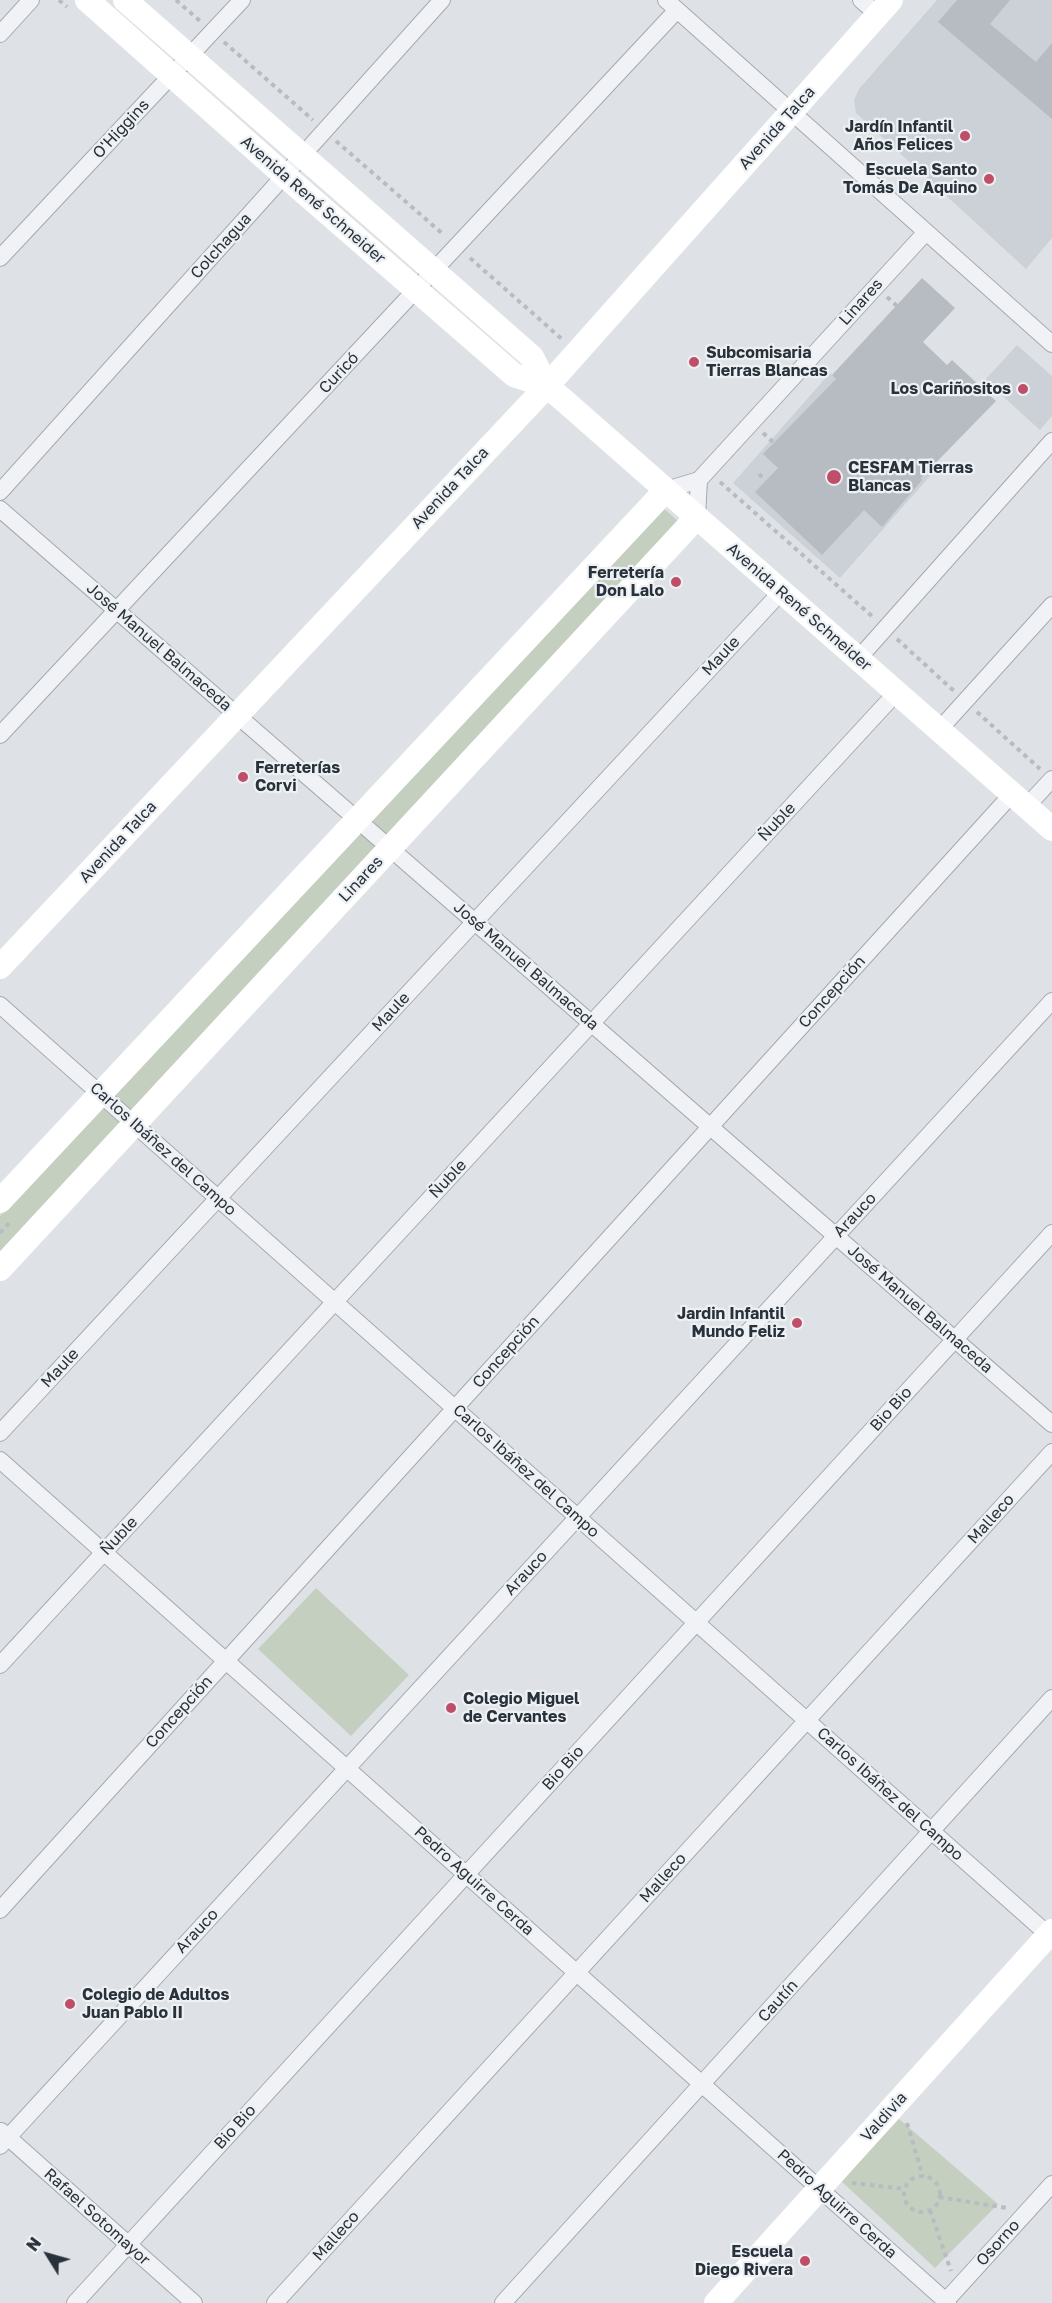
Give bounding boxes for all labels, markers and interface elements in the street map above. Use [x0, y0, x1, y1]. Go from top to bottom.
street label: Avenida Talca [735, 83, 819, 173]
street label: O'Higgins [89, 95, 153, 163]
place label: Jardín Infantil Años Felices [845, 117, 953, 155]
marker: Jardín Infantil Años Felices [958, 129, 972, 143]
street label: Avenida René Schneider [237, 132, 389, 268]
place label: Escuela Santo Tomás De Aquino [843, 160, 977, 198]
marker: Escuela Santo Tomás De Aquino [982, 172, 996, 186]
street label: Colchagua [187, 209, 255, 283]
street label: Linares [835, 275, 887, 329]
place label: Subcomisaria Tierras Blancas [706, 343, 828, 381]
street label: Curicó [315, 348, 363, 398]
marker: Subcomisaria Tierras Blancas [687, 355, 701, 369]
place label: Los Cariñositos [890, 379, 1011, 399]
marker: Los Cariñositos [1016, 382, 1030, 396]
street label: Avenida Talca [407, 443, 493, 533]
place label: CESFAM Tierras Blancas [848, 458, 973, 496]
marker: CESFAM Tierras Blancas [825, 468, 843, 486]
street label: Avenida René Schneider [723, 539, 875, 675]
place label: Ferretería Don Lalo [588, 563, 664, 601]
marker: Ferretería Don Lalo [669, 575, 683, 589]
street label: José Manuel Balmaceda [83, 579, 235, 715]
street label: Maule [698, 632, 744, 680]
place label: Ferreterías Corvi [255, 758, 340, 796]
marker: Ferreterías Corvi [236, 770, 250, 784]
street label: Avenida Talca [75, 797, 161, 887]
street label: Ñuble [754, 799, 800, 845]
street label: Linares [335, 852, 387, 906]
street label: José Manuel Balmaceda [450, 898, 602, 1034]
street label: Concepción [795, 952, 869, 1032]
street label: Maule [368, 988, 414, 1036]
street label: Carlos Ibáñez del Campo [86, 1078, 240, 1220]
street label: Ñuble [425, 1156, 471, 1202]
street label: Arauco [830, 1189, 880, 1241]
street label: José Manuel Balmaceda [844, 1241, 996, 1377]
place label: Jardin Infantil Mundo Feliz [677, 1304, 785, 1342]
street label: Concepción [469, 1312, 543, 1392]
marker: Jardin Infantil Mundo Feliz [790, 1316, 804, 1330]
street label: Maule [37, 1344, 83, 1392]
street label: Bio Bio [866, 1383, 916, 1435]
street label: Carlos Ibáñez del Campo [449, 1400, 603, 1542]
street label: Malleco [964, 1490, 1018, 1548]
street label: Ñuble [96, 1513, 142, 1559]
street label: Arauco [501, 1547, 551, 1599]
street label: Concepción [142, 1672, 216, 1752]
place label: Colegio Miguel de Cervantes [463, 1689, 579, 1727]
marker: Colegio Miguel de Cervantes [444, 1701, 458, 1715]
street label: Carlos Ibáñez del Campo [813, 1723, 967, 1865]
street label: Bio Bio [538, 1742, 588, 1794]
street label: Pedro Aguirre Cerda [410, 1822, 538, 1940]
street label: Malleco [636, 1849, 690, 1907]
street label: Arauco [172, 1905, 222, 1957]
street label: Cautín [754, 1976, 802, 2026]
place label: Colegio de Adultos Juan Pablo II [82, 1985, 229, 2023]
marker: Colegio de Adultos Juan Pablo II [63, 1997, 77, 2011]
street label: Valdivia [857, 2088, 911, 2146]
street label: Bio Bio [210, 2101, 260, 2153]
street label: Pedro Aguirre Cerda [773, 2145, 901, 2263]
street label: Rafael Sotomayor [40, 2164, 154, 2270]
street label: Malleco [309, 2207, 363, 2265]
street label: Osorno [972, 2216, 1024, 2270]
north arrow [18, 2225, 78, 2285]
text: N [22, 2233, 45, 2255]
place label: Escuela Diego Rivera [695, 2242, 793, 2280]
marker: Escuela Diego Rivera [798, 2254, 812, 2268]

